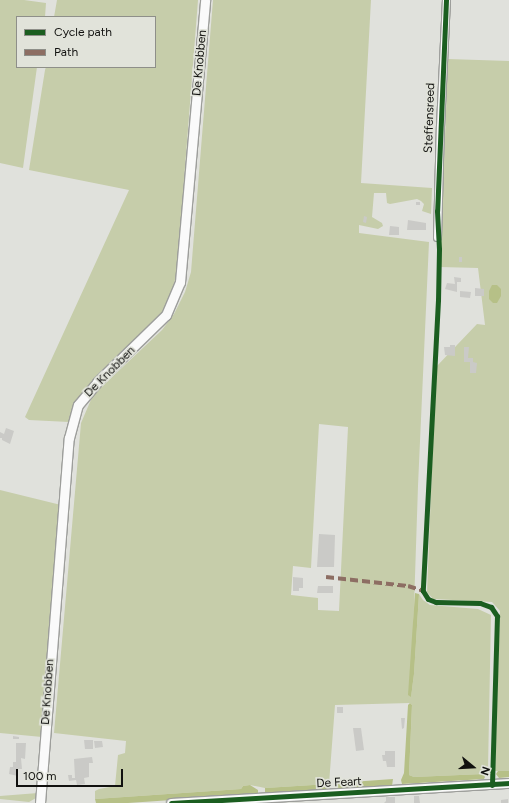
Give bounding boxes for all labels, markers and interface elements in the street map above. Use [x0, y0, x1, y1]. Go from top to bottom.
legend [16, 16, 156, 68]
text: Cycle path [54, 25, 112, 39]
street label: De Knobben [190, 29, 210, 97]
text: Path [54, 45, 78, 59]
street label: Steffensreed [422, 83, 438, 153]
street label: De Knobben [82, 344, 138, 400]
street label: De Knobben [39, 659, 57, 725]
north arrow [453, 747, 493, 787]
scale bar [18, 761, 125, 787]
text: N [477, 765, 492, 777]
text: 100 m [23, 769, 57, 783]
street label: De Feart [316, 775, 362, 791]

